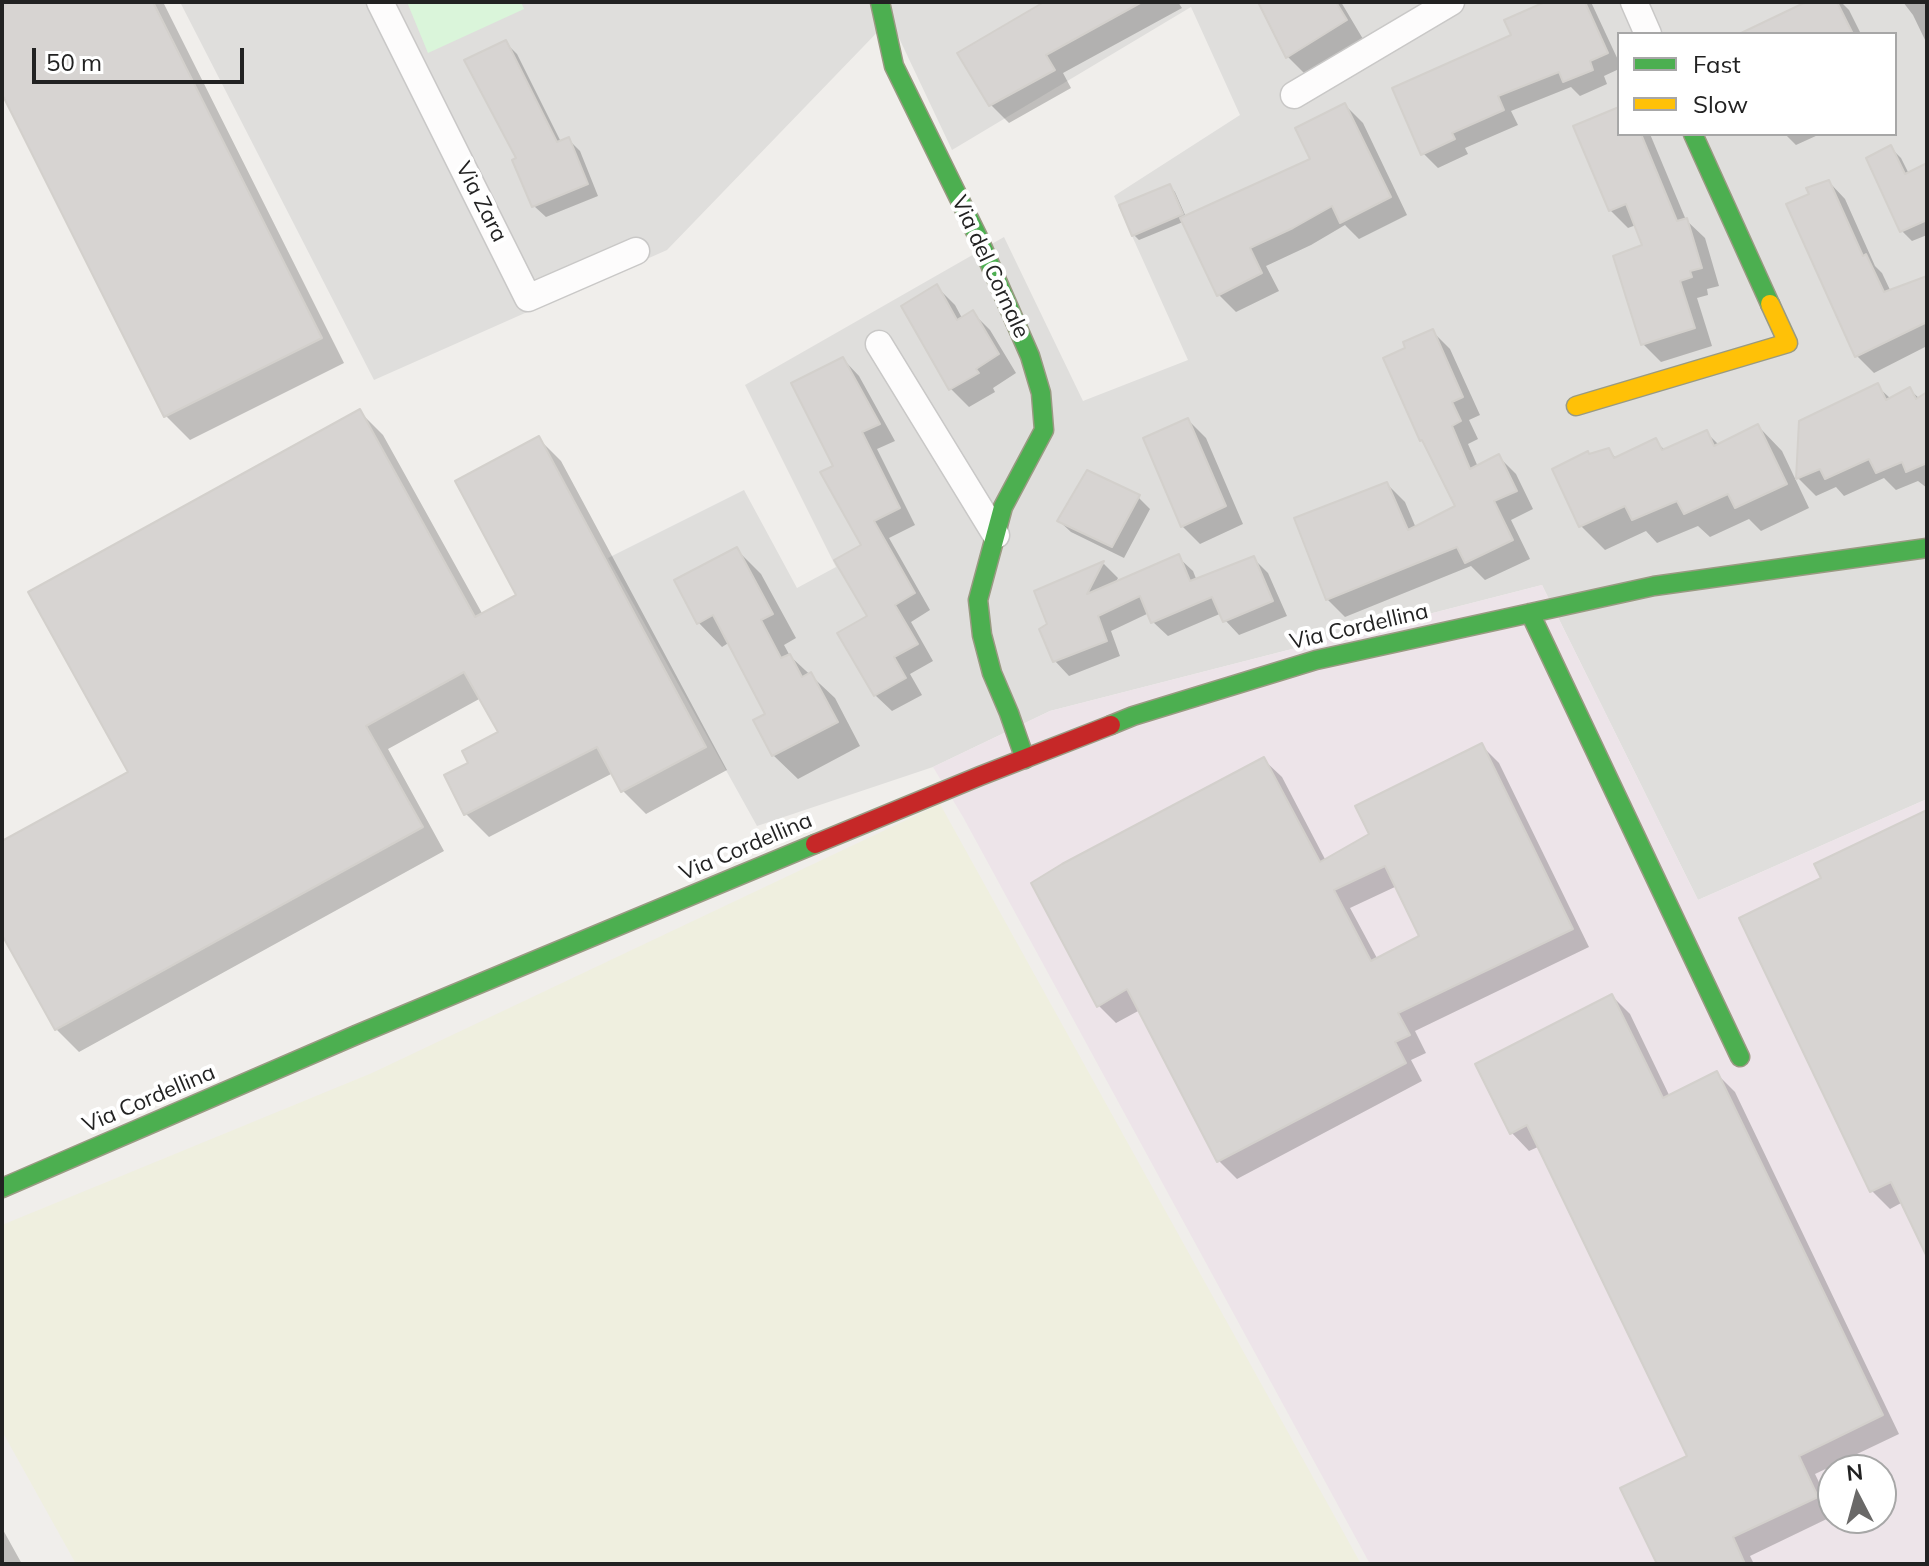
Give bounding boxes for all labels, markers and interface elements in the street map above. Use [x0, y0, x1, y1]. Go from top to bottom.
scale bar [36, 32, 248, 82]
legend [1617, 32, 1897, 136]
text: 50 m [46, 47, 102, 77]
text: Fast [1693, 49, 1741, 79]
text: Slow [1693, 89, 1748, 119]
street label: Via Zara [450, 157, 512, 247]
street label: Via del Cornale [946, 192, 1034, 342]
street label: Via Cordellina [1287, 598, 1431, 656]
street label: Via Cordellina [676, 807, 816, 887]
street label: Via Cordellina [79, 1059, 219, 1139]
north arrow [1817, 1454, 1897, 1534]
text: N [1845, 1457, 1864, 1487]

